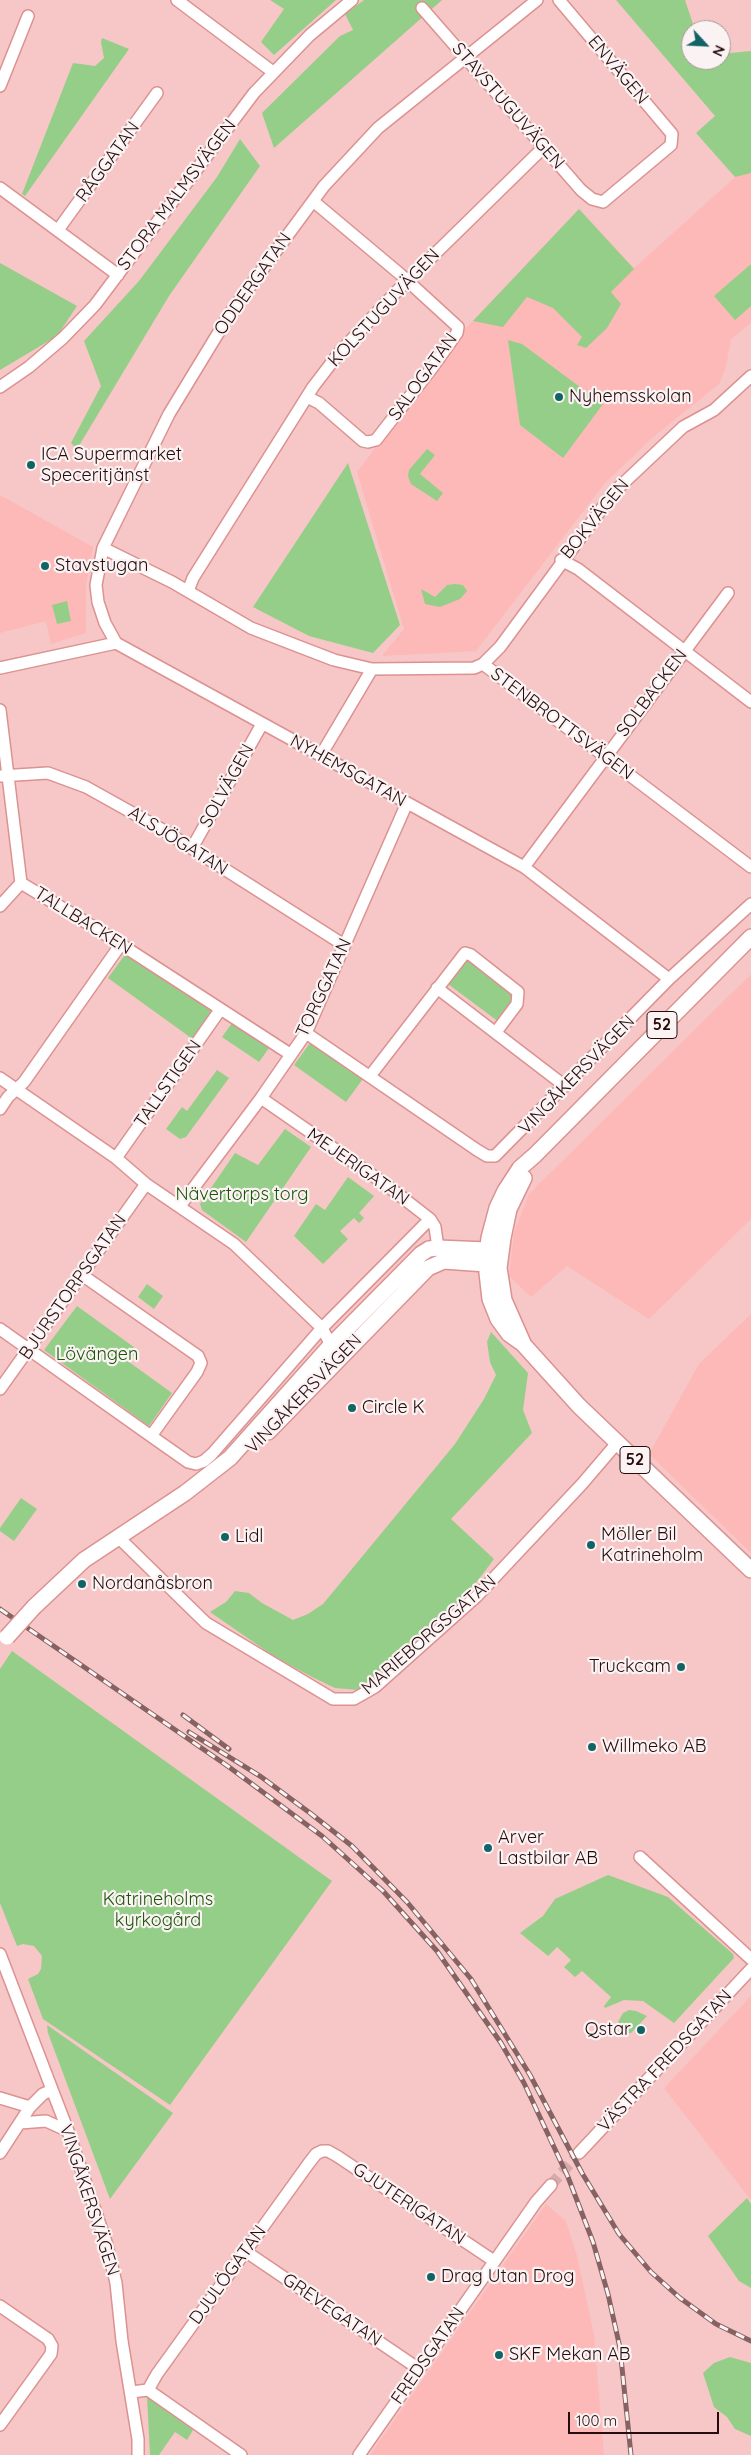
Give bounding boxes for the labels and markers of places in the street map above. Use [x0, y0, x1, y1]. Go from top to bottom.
place label: Nyhemsskolan [569, 386, 692, 408]
marker: Nyhemsskolan [553, 391, 565, 403]
place label: ICA Supermarket Speceritjänst [41, 444, 182, 486]
marker: ICA Supermarket Speceritjänst [25, 459, 37, 471]
place label: Stavstugan [55, 555, 148, 577]
marker: Stavstugan [39, 560, 51, 572]
place label: Circle K [362, 1397, 425, 1419]
marker: Circle K [346, 1402, 358, 1414]
place label: Möller Bil Katrineholm [601, 1524, 703, 1566]
place label: Lidl [235, 1526, 263, 1548]
marker: Lidl [219, 1531, 231, 1543]
marker: Möller Bil Katrineholm [585, 1539, 597, 1551]
place label: Nordanåsbron [92, 1573, 213, 1595]
marker: Nordanåsbron [76, 1578, 88, 1590]
place label: Truckcam [589, 1656, 671, 1678]
marker: Truckcam [675, 1661, 687, 1673]
place label: Willmeko AB [602, 1736, 706, 1758]
marker: Willmeko AB [586, 1741, 598, 1753]
place label: Arver Lastbilar AB [498, 1827, 598, 1870]
marker: Arver Lastbilar AB [482, 1842, 494, 1854]
place label: Qstar [585, 2019, 631, 2041]
marker: Qstar [635, 2024, 647, 2036]
place label: Drag Utan Drog [441, 2266, 574, 2288]
marker: Drag Utan Drog [425, 2271, 437, 2283]
place label: SKF Mekan AB [509, 2344, 631, 2366]
marker: SKF Mekan AB [493, 2349, 505, 2361]

